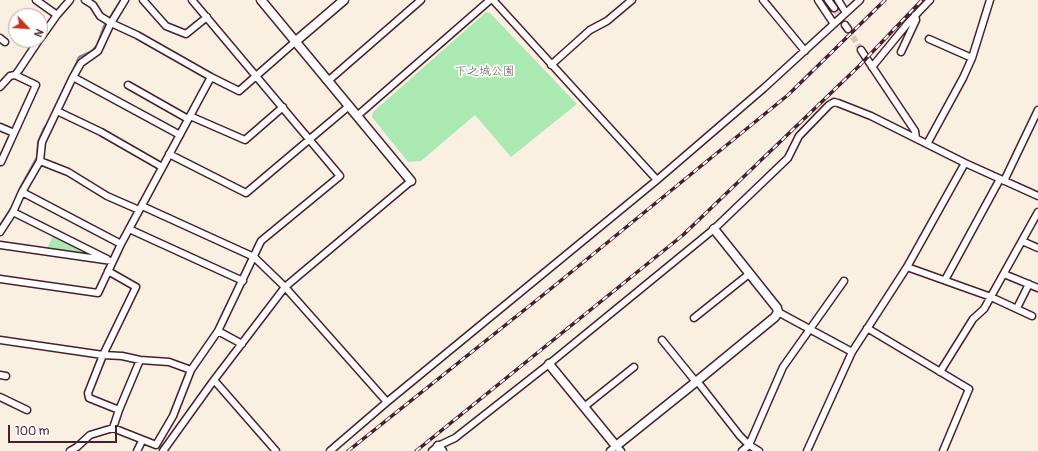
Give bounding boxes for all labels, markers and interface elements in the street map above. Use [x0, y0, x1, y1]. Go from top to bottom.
north arrow [8, 8, 48, 48]
text: N [31, 27, 46, 39]
park label: 下之城公園 [455, 65, 515, 79]
scale bar [10, 417, 119, 443]
text: 100 m [15, 424, 49, 439]

